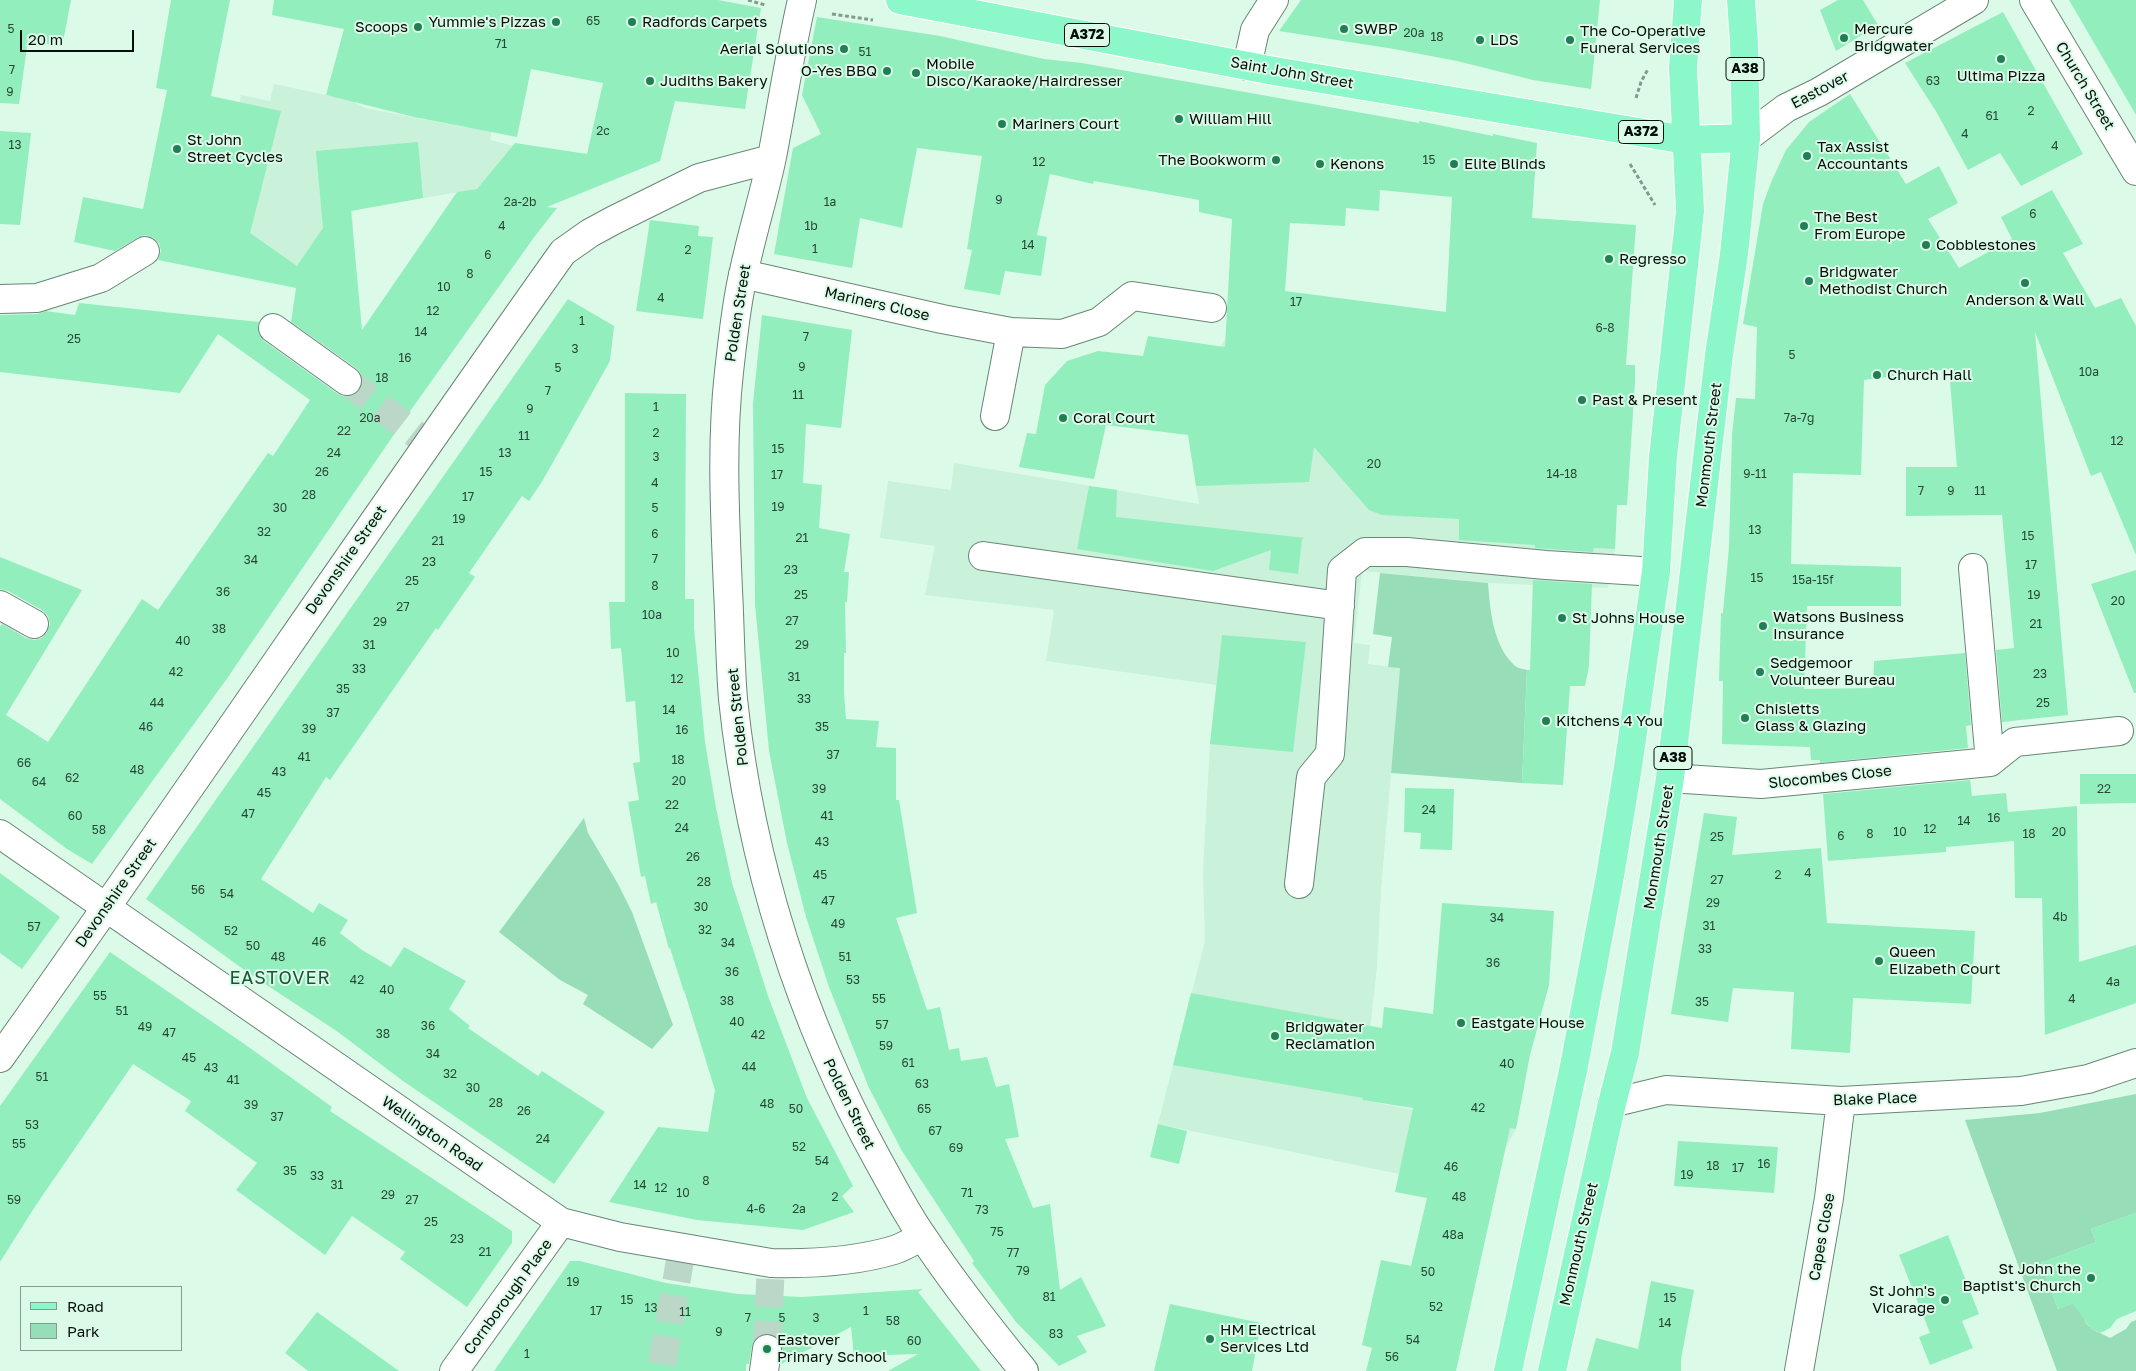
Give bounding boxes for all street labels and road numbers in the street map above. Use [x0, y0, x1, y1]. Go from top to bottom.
road number: A372 [1064, 24, 1110, 46]
street label: Church Street [2052, 39, 2118, 133]
street label: Saint John Street [1229, 53, 1355, 93]
road number: A38 [1726, 58, 1764, 80]
street label: Eastover [1788, 67, 1852, 113]
road number: A372 [1618, 120, 1664, 144]
street label: Polden Street [721, 263, 755, 363]
street label: Mariners Close [823, 283, 931, 325]
street label: Monmouth Street [1692, 381, 1726, 509]
street label: Devonshire Street [302, 502, 390, 618]
street label: Polden Street [724, 667, 752, 767]
road number: A38 [1654, 746, 1692, 770]
street label: Slocombes Close [1767, 762, 1893, 792]
street label: Monmouth Street [1640, 783, 1678, 911]
street label: Devonshire Street [72, 835, 160, 951]
street label: Polden Street [819, 1056, 879, 1152]
street label: Blake Place [1833, 1089, 1917, 1109]
street label: Wellington Road [378, 1092, 486, 1176]
street label: Monmouth Street [1556, 1181, 1602, 1307]
street label: Capes Close [1805, 1192, 1839, 1282]
street label: Cornborough Place [460, 1236, 556, 1358]

